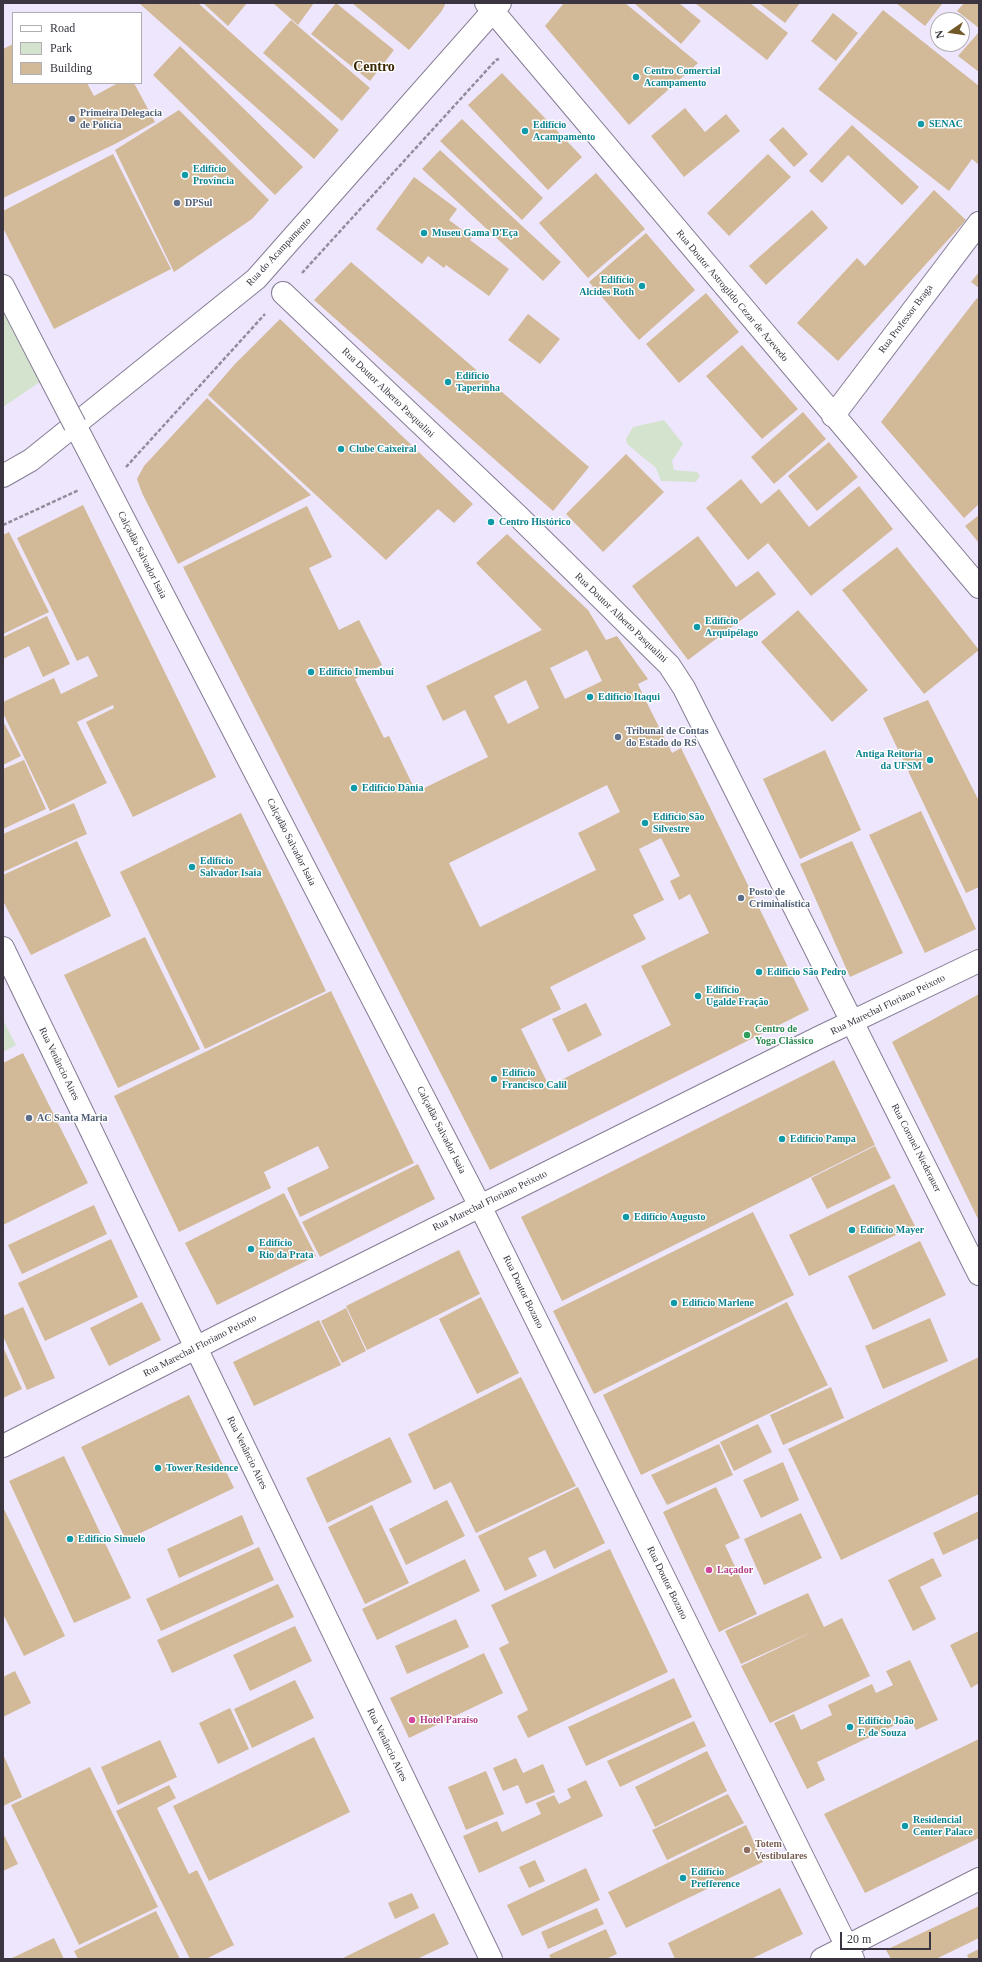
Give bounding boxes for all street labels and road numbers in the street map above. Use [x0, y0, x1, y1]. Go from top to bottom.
street label: Rua do Acampamento [244, 215, 314, 289]
street label: Rua Doutor Astrogildo Cezar de Azevedo [673, 228, 791, 364]
street label: Rua Professor Braga [876, 282, 936, 356]
street label: Rua Doutor Alberto Pasqualini [339, 346, 437, 440]
street label: Calçadão Salvador Isaia [115, 509, 169, 601]
street label: Rua Doutor Alberto Pasqualini [572, 571, 670, 665]
street label: Calçadão Salvador Isaia [264, 796, 318, 888]
street label: Rua Marechal Floriano Peixoto [829, 972, 947, 1038]
street label: Rua Venâncio Aires [36, 1025, 82, 1103]
street label: Calçadão Salvador Isaia [414, 1084, 468, 1176]
street label: Rua Coronel Niederauer [888, 1102, 944, 1194]
street label: Rua Marechal Floriano Peixoto [431, 1168, 549, 1234]
street label: Rua Doutor Bozano [500, 1253, 546, 1331]
street label: Rua Marechal Floriano Peixoto [141, 1312, 259, 1380]
street label: Rua Venâncio Aires [224, 1414, 270, 1492]
street label: Rua Doutor Bozano [644, 1544, 690, 1622]
street label: Rua Venâncio Aires [364, 1706, 410, 1784]

